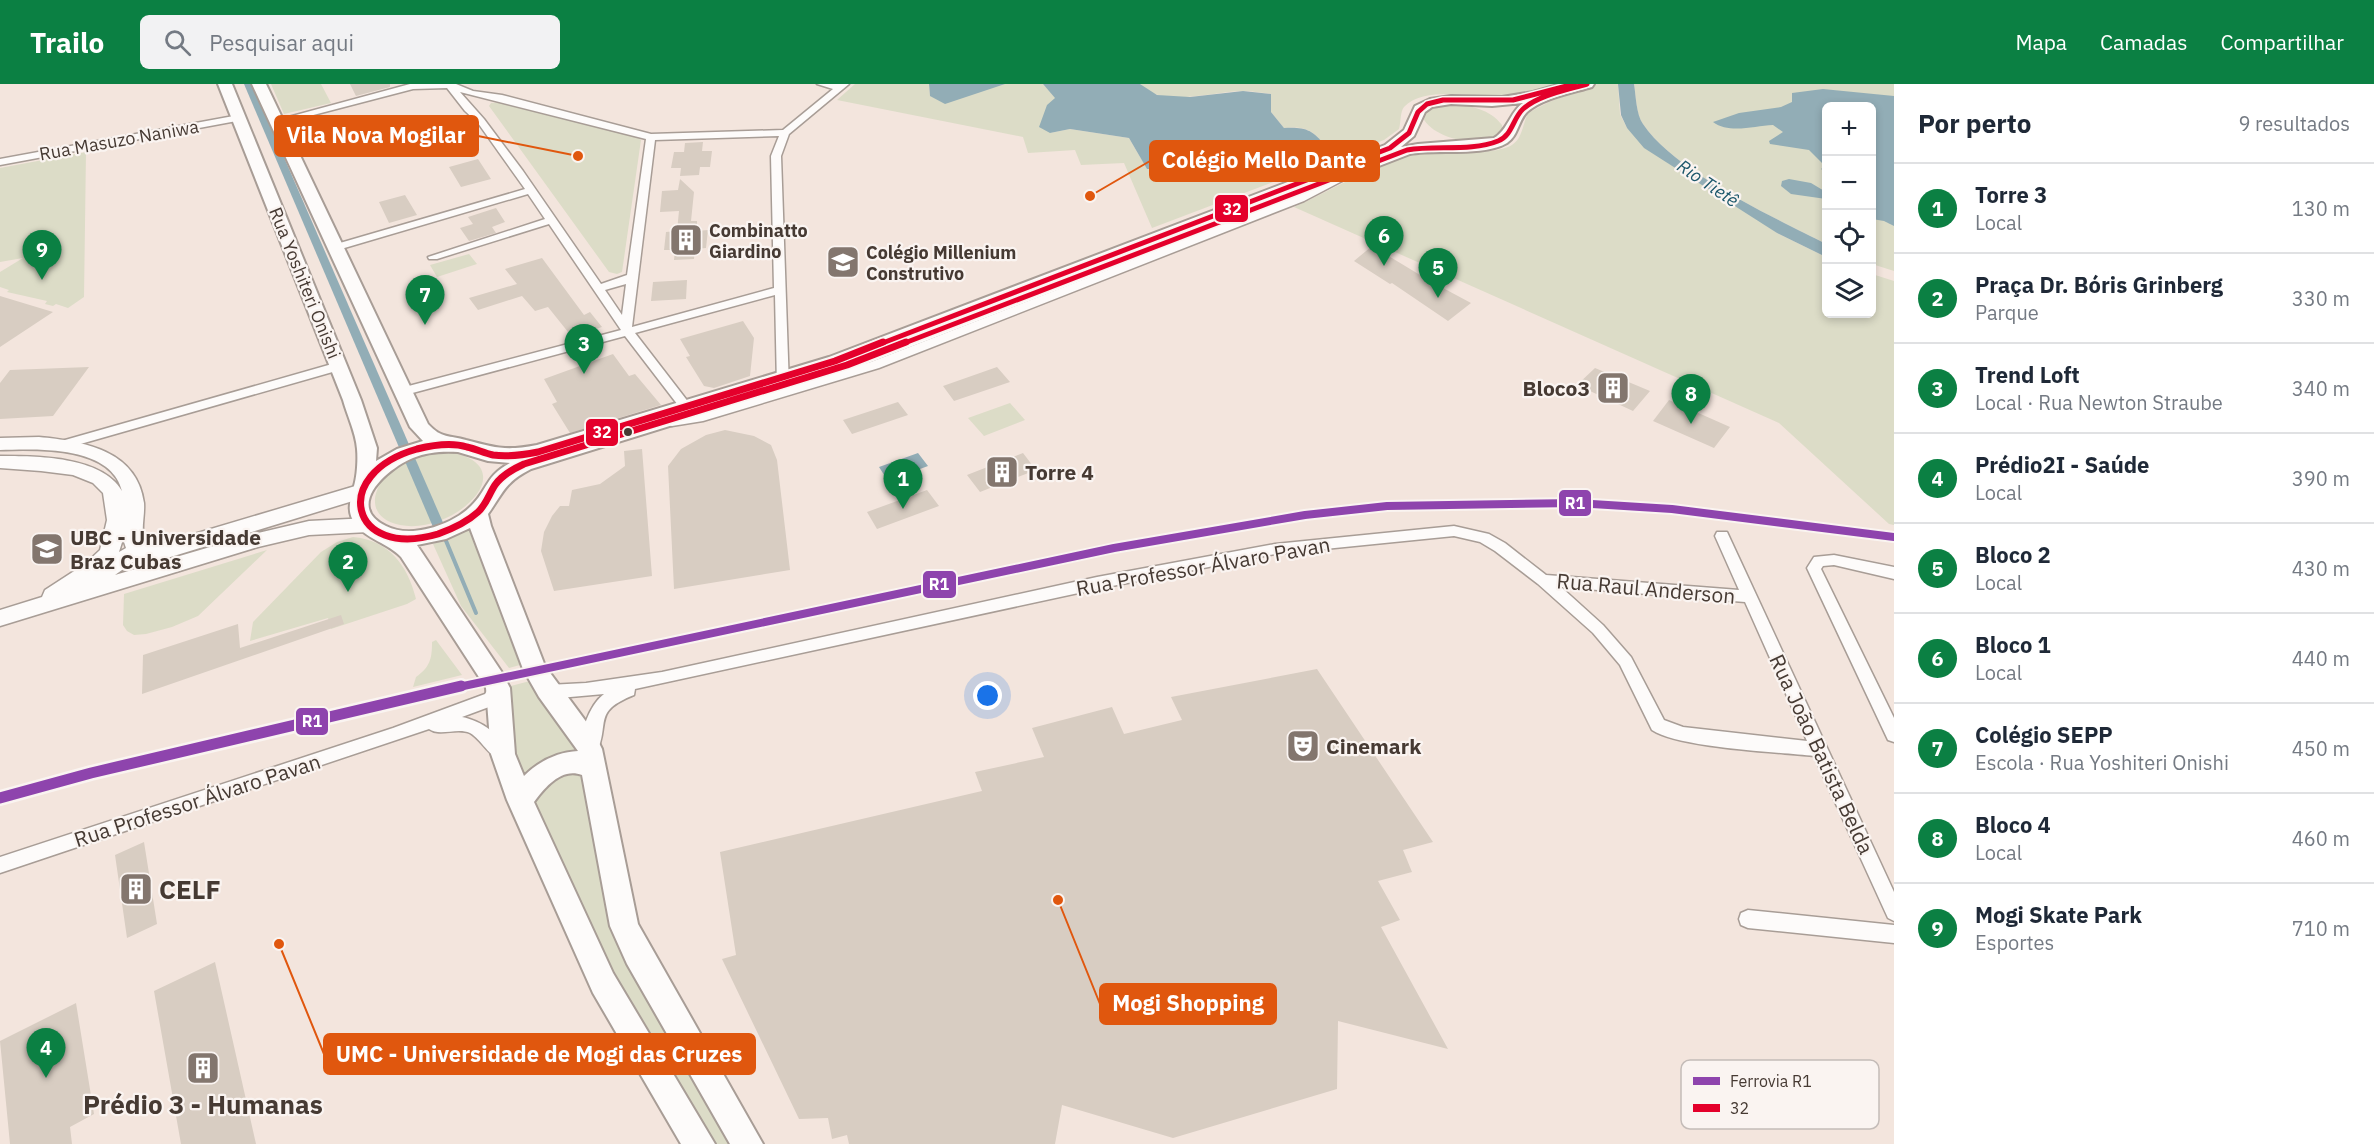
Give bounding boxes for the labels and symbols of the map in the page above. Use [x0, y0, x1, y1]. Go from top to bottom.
street label: Rua Masuzo Naniwa [37, 115, 201, 165]
callout: Vila Nova Mogilar [275, 116, 478, 156]
text: Vila Nova Mogilar [286, 120, 466, 149]
callout: Colégio Mello Dante [1150, 141, 1379, 181]
text: Colégio Mello Dante [1162, 145, 1366, 174]
water label: Rio Tietê [1673, 154, 1743, 212]
line badge: 32 [1214, 194, 1249, 223]
text: 32 [1222, 199, 1242, 219]
street label: Rua Yoshiteri Onishi [264, 204, 346, 362]
pin: 6 [1364, 216, 1404, 266]
place label: Combinatto Giardino [709, 219, 808, 263]
building icon: Combinatto Giardino [668, 222, 704, 258]
pin: 9 [22, 230, 62, 280]
place label: Colégio Millenium Construtivo [866, 241, 1016, 285]
school or university icon: Colégio Millenium Construtivo [825, 244, 861, 280]
pin: 5 [1418, 248, 1458, 298]
pin: 7 [406, 276, 444, 325]
pin: 3 [564, 324, 604, 374]
building icon: Bloco3 [1595, 370, 1631, 406]
place label: Bloco3 [1523, 374, 1590, 402]
pin: 8 [1672, 374, 1710, 424]
line badge: 32 [585, 418, 619, 447]
text: 32 [592, 422, 612, 442]
unlabelled marker [622, 426, 634, 438]
building icon: Torre 4 [984, 454, 1020, 490]
place label: Torre 4 [1025, 458, 1094, 486]
pin: 1 [884, 460, 922, 509]
line badge: R1 [1558, 489, 1592, 517]
text: R1 [1565, 493, 1586, 513]
place label: UBC - Universidade Braz Cubas [70, 523, 261, 575]
street label: Rua Professor Álvaro Pavan [1074, 530, 1332, 602]
school or university icon: UBC - Universidade Braz Cubas [29, 531, 65, 567]
pin: 2 [328, 542, 368, 592]
street label: Rua Raul Anderson [1555, 566, 1737, 610]
line badge: R1 [922, 570, 957, 599]
text: R1 [929, 574, 950, 594]
street label: Rua João Batista Belda [1763, 650, 1881, 858]
your location [973, 681, 1002, 710]
line badge: R1 [295, 707, 329, 736]
text: R1 [302, 711, 323, 731]
theatre icon: Cinemark [1285, 728, 1321, 764]
place label: Cinemark [1326, 732, 1422, 760]
street label: Rua Professor Álvaro Pavan [70, 747, 324, 853]
building icon: CELF [118, 871, 154, 907]
place label: CELF [159, 872, 221, 906]
callout: Mogi Shopping [1100, 984, 1276, 1024]
text: Mogi Shopping [1112, 988, 1265, 1017]
pin: 4 [26, 1028, 66, 1078]
callout: UMC - Universidade de Mogi das Cruzes [324, 1034, 755, 1074]
text: UMC - Universidade de Mogi das Cruzes [336, 1039, 742, 1068]
building icon: Prédio 3 - Humanas [185, 1050, 221, 1086]
legend [1681, 1060, 1879, 1129]
text: Ferrovia R1 [1730, 1071, 1812, 1091]
place label: Prédio 3 - Humanas [83, 1087, 323, 1121]
text: 32 [1730, 1098, 1749, 1118]

